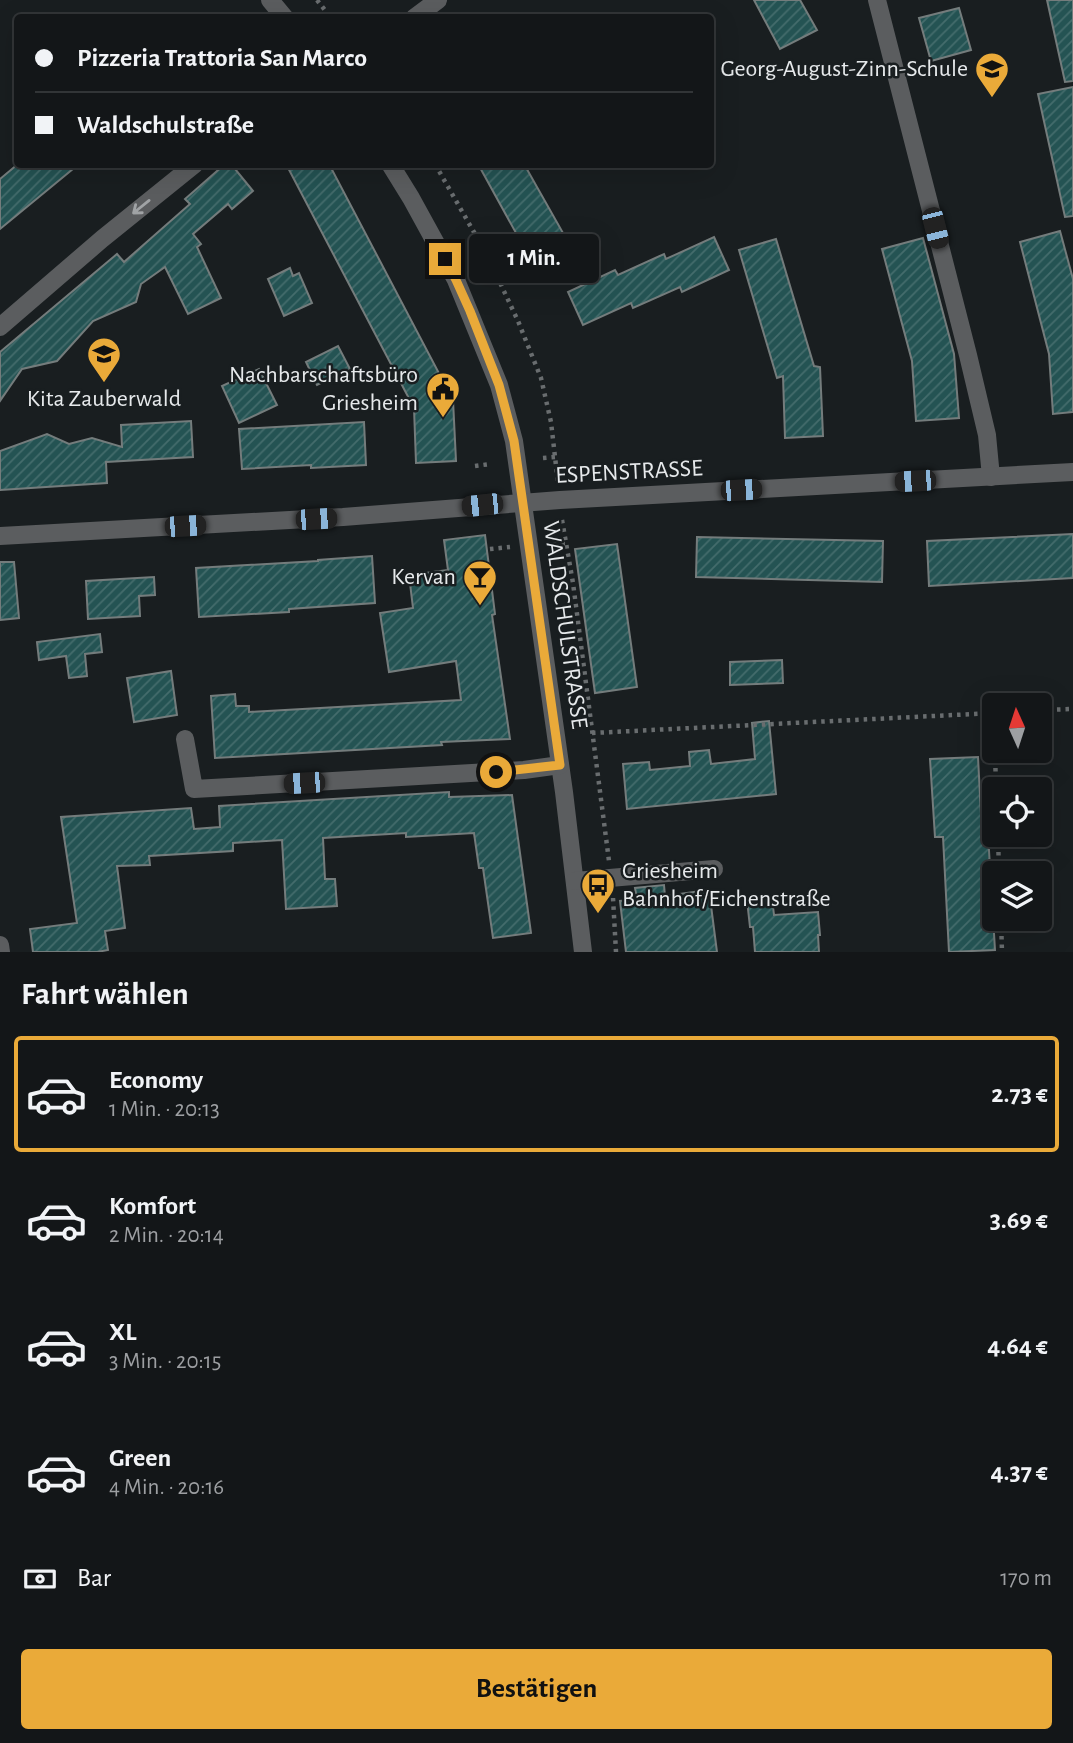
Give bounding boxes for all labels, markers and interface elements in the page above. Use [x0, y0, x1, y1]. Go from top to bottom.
text: Pizzeria Trattoria San Marco [77, 45, 367, 71]
school or university icon: Georg-August-Zinn-Schule [973, 50, 1011, 99]
place label: Georg-August-Zinn-Schule [721, 57, 968, 81]
text: Waldschulstraße [77, 112, 254, 138]
one-way arrow [133, 200, 151, 215]
car [920, 205, 951, 251]
callout: 1 Min. [470, 234, 599, 284]
route end [429, 243, 461, 275]
text: 1 Min. [507, 247, 561, 270]
school or university icon: Kita Zauberwald [85, 335, 123, 384]
place label: Nachbarschaftsbüro Griesheim [229, 363, 418, 415]
public building icon: Nachbarschaftsbüro Griesheim [424, 370, 462, 419]
place label: Kita Zauberwald [27, 387, 181, 411]
street label: ESPENSTRASSE [555, 456, 704, 488]
car [894, 469, 937, 493]
car [720, 478, 763, 502]
car [461, 492, 504, 518]
car [295, 507, 338, 531]
car [164, 514, 207, 538]
street label: WALDSCHULSTRASSE [539, 520, 592, 731]
bar icon: Kervan [461, 558, 499, 607]
place label: Kervan [391, 565, 456, 589]
north arrow [982, 693, 1052, 763]
map controls [982, 693, 1052, 931]
route start [480, 756, 512, 788]
car [283, 771, 326, 795]
button: locate [982, 777, 1052, 847]
place label: Griesheim Bahnhof/Eichenstraße [622, 859, 831, 911]
button: layers [982, 861, 1052, 931]
bus stop icon: Griesheim Bahnhof/Eichenstraße [579, 866, 617, 915]
text: Fahrt wählen [21, 978, 189, 1010]
icon: car [25, 1063, 88, 1126]
text: Economy [109, 1067, 203, 1093]
text: 2.73 € [991, 1081, 1048, 1107]
text: 1 Min. · 20:13 [109, 1098, 220, 1121]
icon: car [25, 1189, 88, 1252]
text: Komfort [109, 1193, 196, 1219]
text: 3.69 € [990, 1207, 1048, 1233]
text: 2 Min. · 20:14 [109, 1224, 224, 1247]
icon: car [25, 1315, 88, 1378]
text: XL [109, 1319, 136, 1345]
text: 4.64 € [987, 1333, 1048, 1359]
text: 3 Min. · 20:15 [109, 1350, 221, 1373]
icon: car [25, 1441, 88, 1504]
text: Green [109, 1445, 171, 1471]
text: 4.37 € [990, 1459, 1048, 1485]
text: 4 Min. · 20:16 [109, 1476, 224, 1499]
icon: cash [21, 1560, 59, 1598]
text: Bar [77, 1565, 111, 1591]
text: 170 m [1000, 1567, 1052, 1590]
button: Bestätigen [21, 1649, 1052, 1729]

